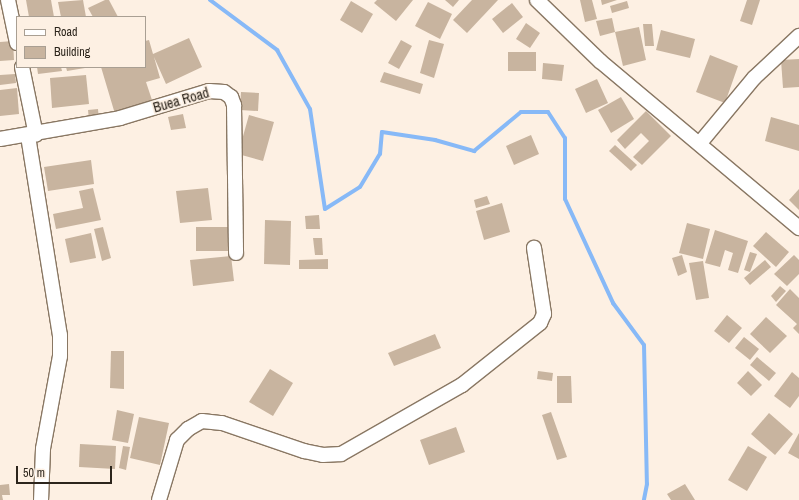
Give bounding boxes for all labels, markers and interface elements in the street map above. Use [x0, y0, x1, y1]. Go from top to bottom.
legend [16, 16, 146, 68]
text: Road [54, 24, 78, 40]
text: Building [54, 44, 90, 60]
street label: Buea Road [151, 84, 211, 116]
scale bar [18, 458, 114, 484]
text: 50 m [23, 465, 45, 481]

